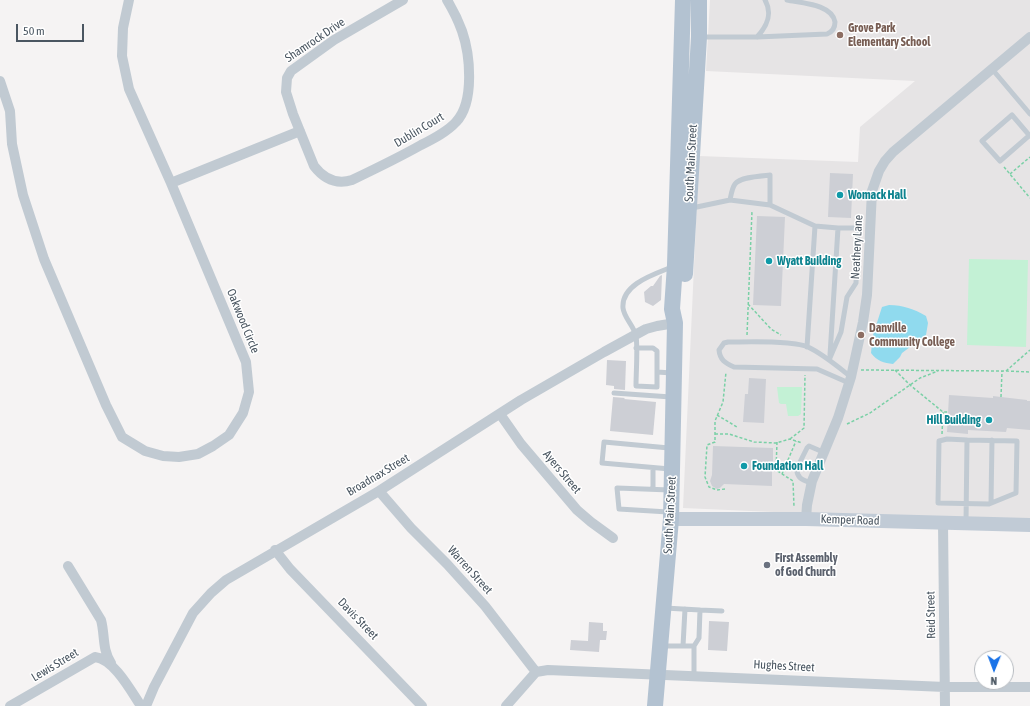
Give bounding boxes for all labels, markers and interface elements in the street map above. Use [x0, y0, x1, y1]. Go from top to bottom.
street label: Shamrock Drive [282, 15, 348, 65]
scale bar [18, 16, 86, 42]
place label: Grove Park Elementary School [848, 21, 930, 49]
text: 50 m [23, 24, 45, 38]
marker: Grove Park Elementary School [835, 30, 845, 40]
street label: Dublin Court [392, 110, 446, 150]
street label: South Main Street [682, 124, 700, 202]
place label: Womack Hall [848, 188, 906, 202]
marker: Womack Hall [835, 190, 845, 200]
street label: Neathery Lane [848, 214, 866, 280]
place label: Wyatt Building [777, 254, 841, 268]
marker: Wyatt Building [764, 256, 774, 266]
street label: Oakwood Circle [224, 287, 262, 355]
place label: Danville Community College [869, 321, 955, 349]
marker: Danville Community College [856, 330, 866, 340]
place label: Hill Building [927, 413, 981, 427]
marker: Hill Building [984, 415, 994, 425]
street label: Ayers Street [540, 447, 584, 497]
street label: Broadnax Street [344, 451, 412, 499]
place label: Foundation Hall [752, 459, 823, 473]
marker: Foundation Hall [739, 461, 749, 471]
street label: South Main Street [661, 476, 679, 554]
street label: Kemper Road [820, 512, 880, 528]
street label: Warren Street [444, 543, 496, 597]
place label: First Assembly of God Church [775, 551, 838, 579]
marker: First Assembly of God Church [762, 560, 772, 570]
street label: Reid Street [923, 591, 939, 639]
street label: Davis Street [335, 595, 381, 643]
street label: Lewis Street [29, 645, 81, 685]
north arrow [974, 650, 1014, 690]
street label: Hughes Street [753, 657, 815, 675]
text: N [990, 675, 997, 687]

